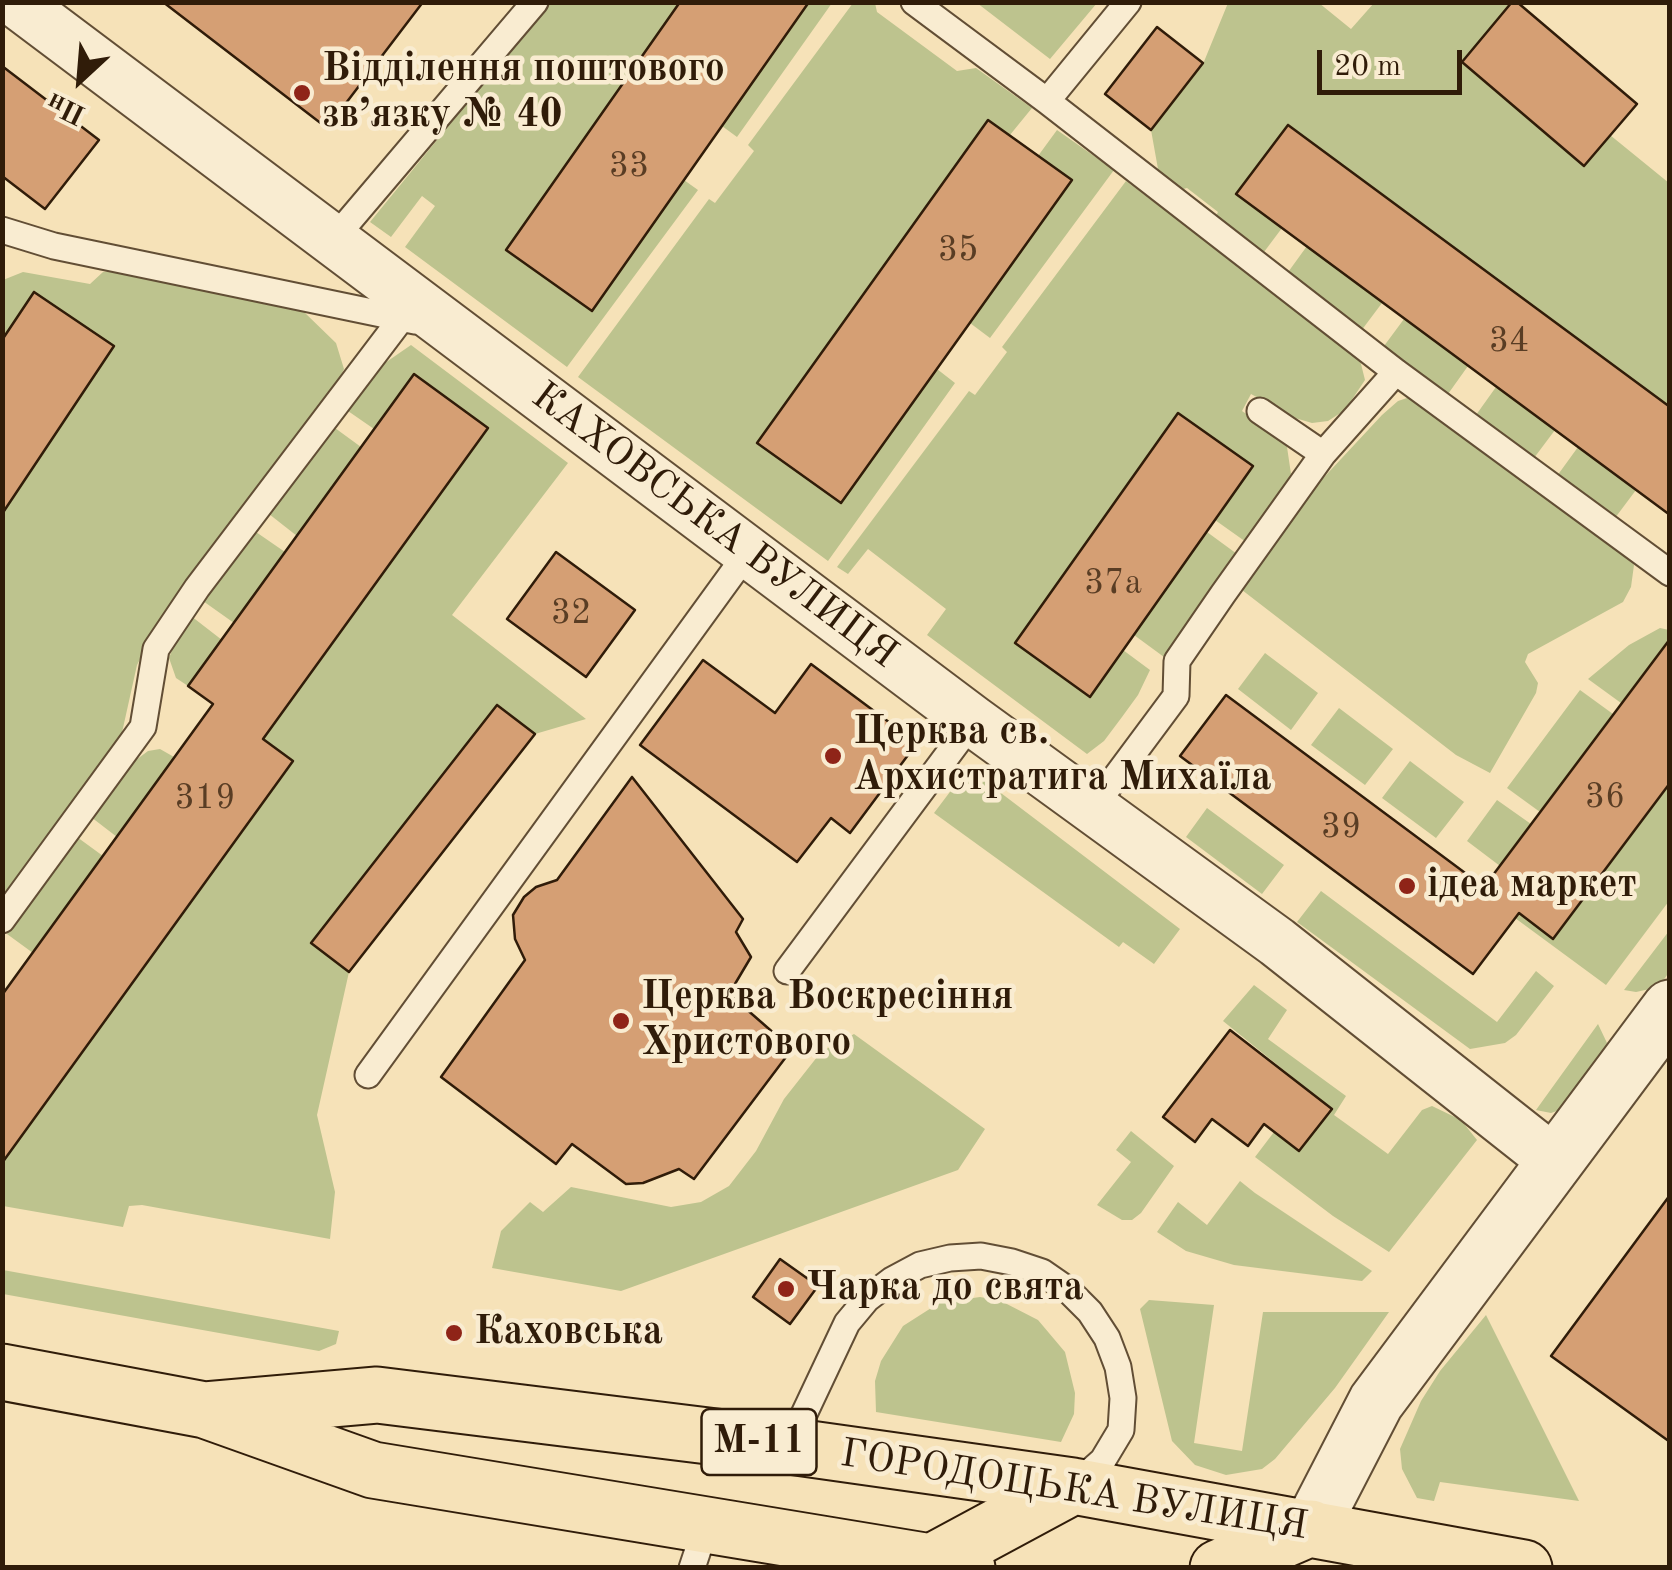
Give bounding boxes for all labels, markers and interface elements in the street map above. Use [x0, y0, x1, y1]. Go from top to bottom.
north arrow [30, 30, 130, 130]
scale bar [1322, 30, 1467, 92]
place label: Відділення поштового зв’язку № 40 [322, 46, 725, 140]
text: 20 m [1334, 52, 1401, 82]
marker: Відділення поштового зв’язку № 40 [291, 82, 313, 104]
text: Пн [43, 86, 90, 128]
house number: 33 [609, 146, 649, 188]
house number: 35 [938, 230, 978, 272]
house number: 34 [1489, 321, 1529, 363]
street label: КАХОВСЬКА ВУЛИЦЯ [522, 373, 906, 679]
house number: 37а [1084, 563, 1142, 605]
house number: 32 [551, 593, 591, 635]
place label: Церква св. Архистратига Михаїла [853, 709, 1272, 803]
marker: Церква св. Архистратига Михаїла [822, 745, 844, 767]
house number: 36 [1585, 777, 1625, 819]
house number: 319 [175, 778, 235, 820]
house number: 39 [1321, 807, 1361, 849]
place label: ідеа маркет [1427, 862, 1637, 910]
marker: ідеа маркет [1396, 875, 1418, 897]
place label: Церква Воскресіння Христового [641, 974, 1013, 1068]
marker: Церква Воскресіння Христового [610, 1010, 632, 1032]
place label: Чарка до свята [806, 1265, 1084, 1313]
marker: Чарка до свята [775, 1278, 797, 1300]
place label: Каховська [474, 1309, 663, 1357]
marker: Каховська [443, 1322, 465, 1344]
road number: М-11 [702, 1409, 816, 1475]
street label: ГОРОДОЦЬКА ВУЛИЦЯ [837, 1430, 1311, 1552]

